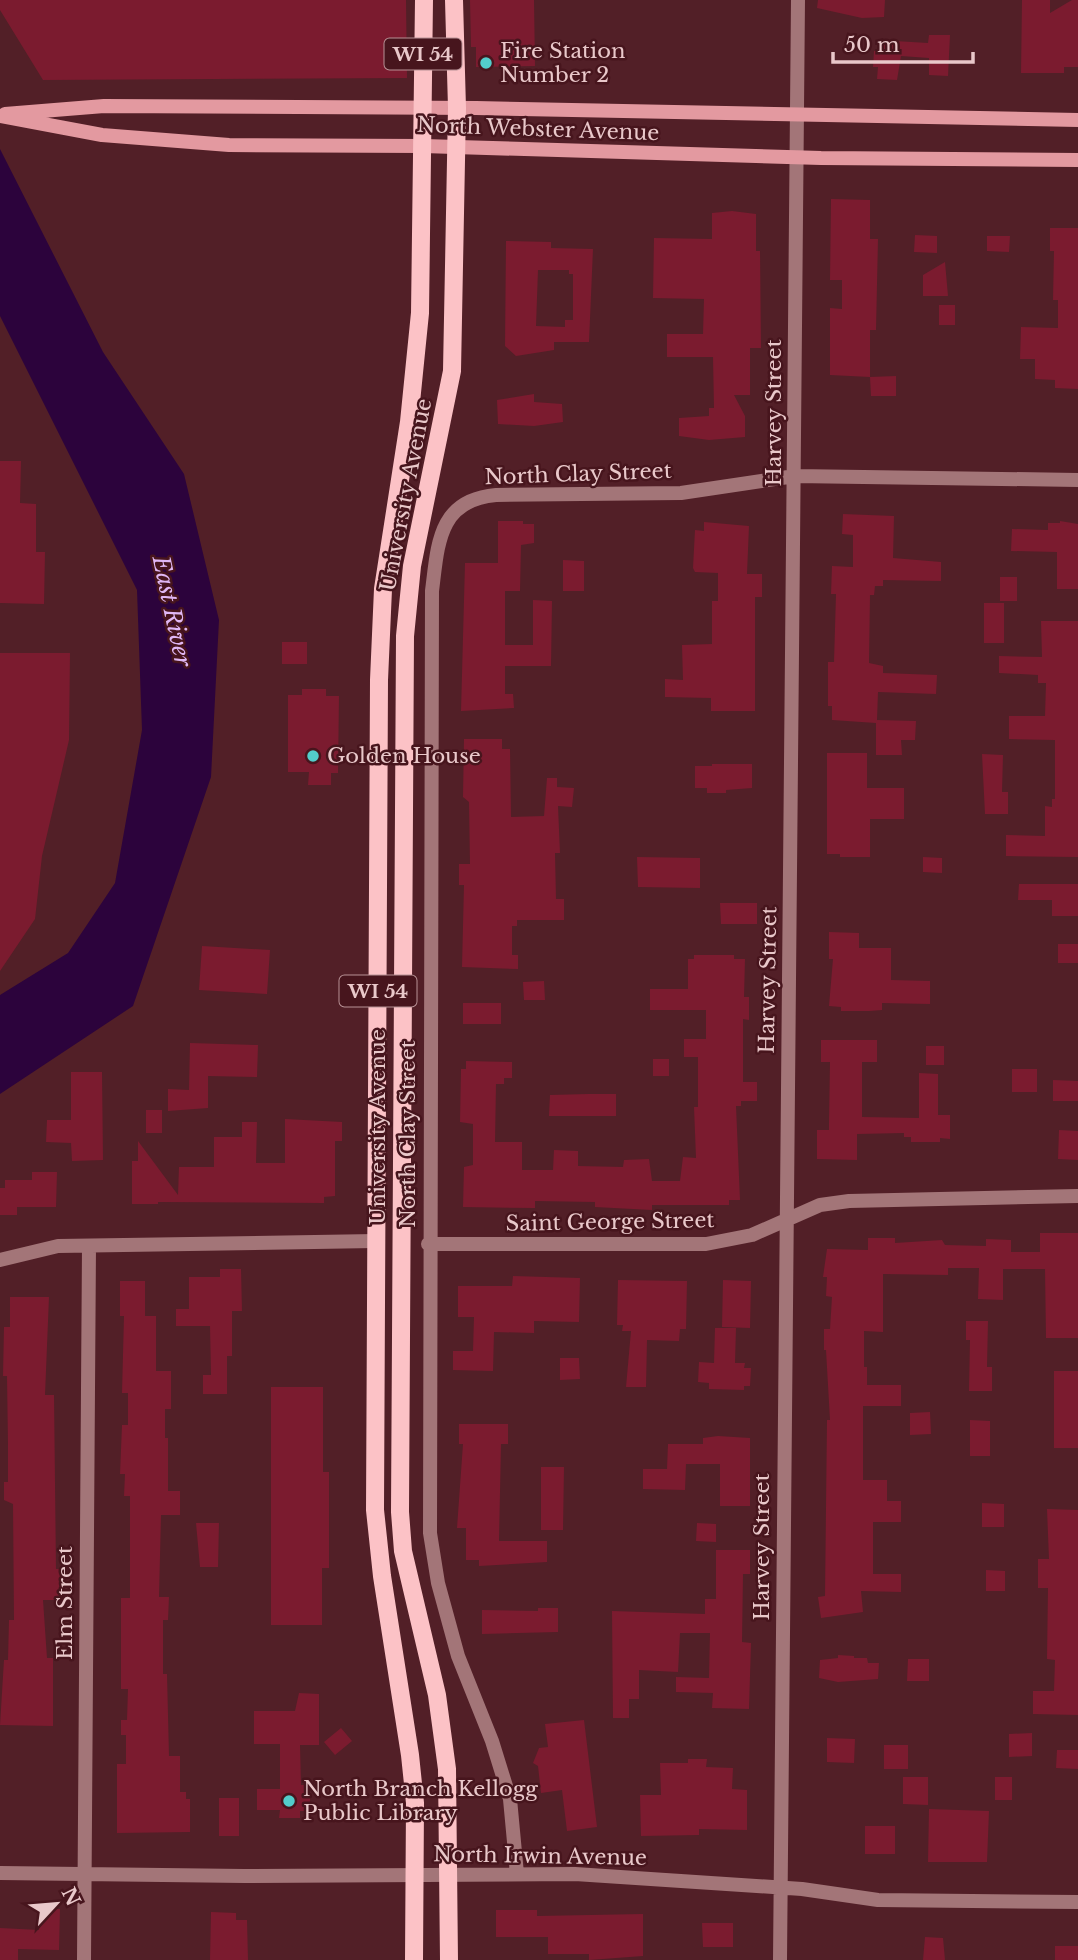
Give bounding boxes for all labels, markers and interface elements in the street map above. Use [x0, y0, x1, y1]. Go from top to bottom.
scale bar [833, 21, 973, 65]
text: 50 m [844, 32, 900, 58]
road number: WI 54 [384, 38, 462, 70]
place label: Fire Station Number 2 [500, 38, 625, 88]
marker: Fire Station Number 2 [478, 55, 494, 71]
street label: North Webster Avenue [416, 112, 660, 146]
street label: Harvey Street [761, 339, 787, 487]
street label: University Avenue [375, 396, 437, 594]
street label: North Clay Street [484, 458, 672, 490]
water label: East River [146, 552, 198, 670]
place label: Golden House [327, 743, 481, 769]
marker: Golden House [305, 748, 321, 764]
street label: Harvey Street [754, 906, 782, 1054]
road number: WI 54 [340, 976, 416, 1007]
street label: University Avenue [365, 1029, 391, 1225]
street label: North Clay Street [395, 1040, 421, 1228]
street label: Saint George Street [506, 1207, 715, 1237]
street label: Harvey Street [749, 1473, 775, 1621]
street label: Elm Street [52, 1546, 78, 1660]
place label: North Branch Kellogg Public Library [303, 1776, 538, 1826]
marker: North Branch Kellogg Public Library [281, 1793, 297, 1809]
street label: North Irwin Avenue [433, 1841, 647, 1871]
north arrow [21, 1869, 91, 1939]
text: N [57, 1884, 85, 1910]

